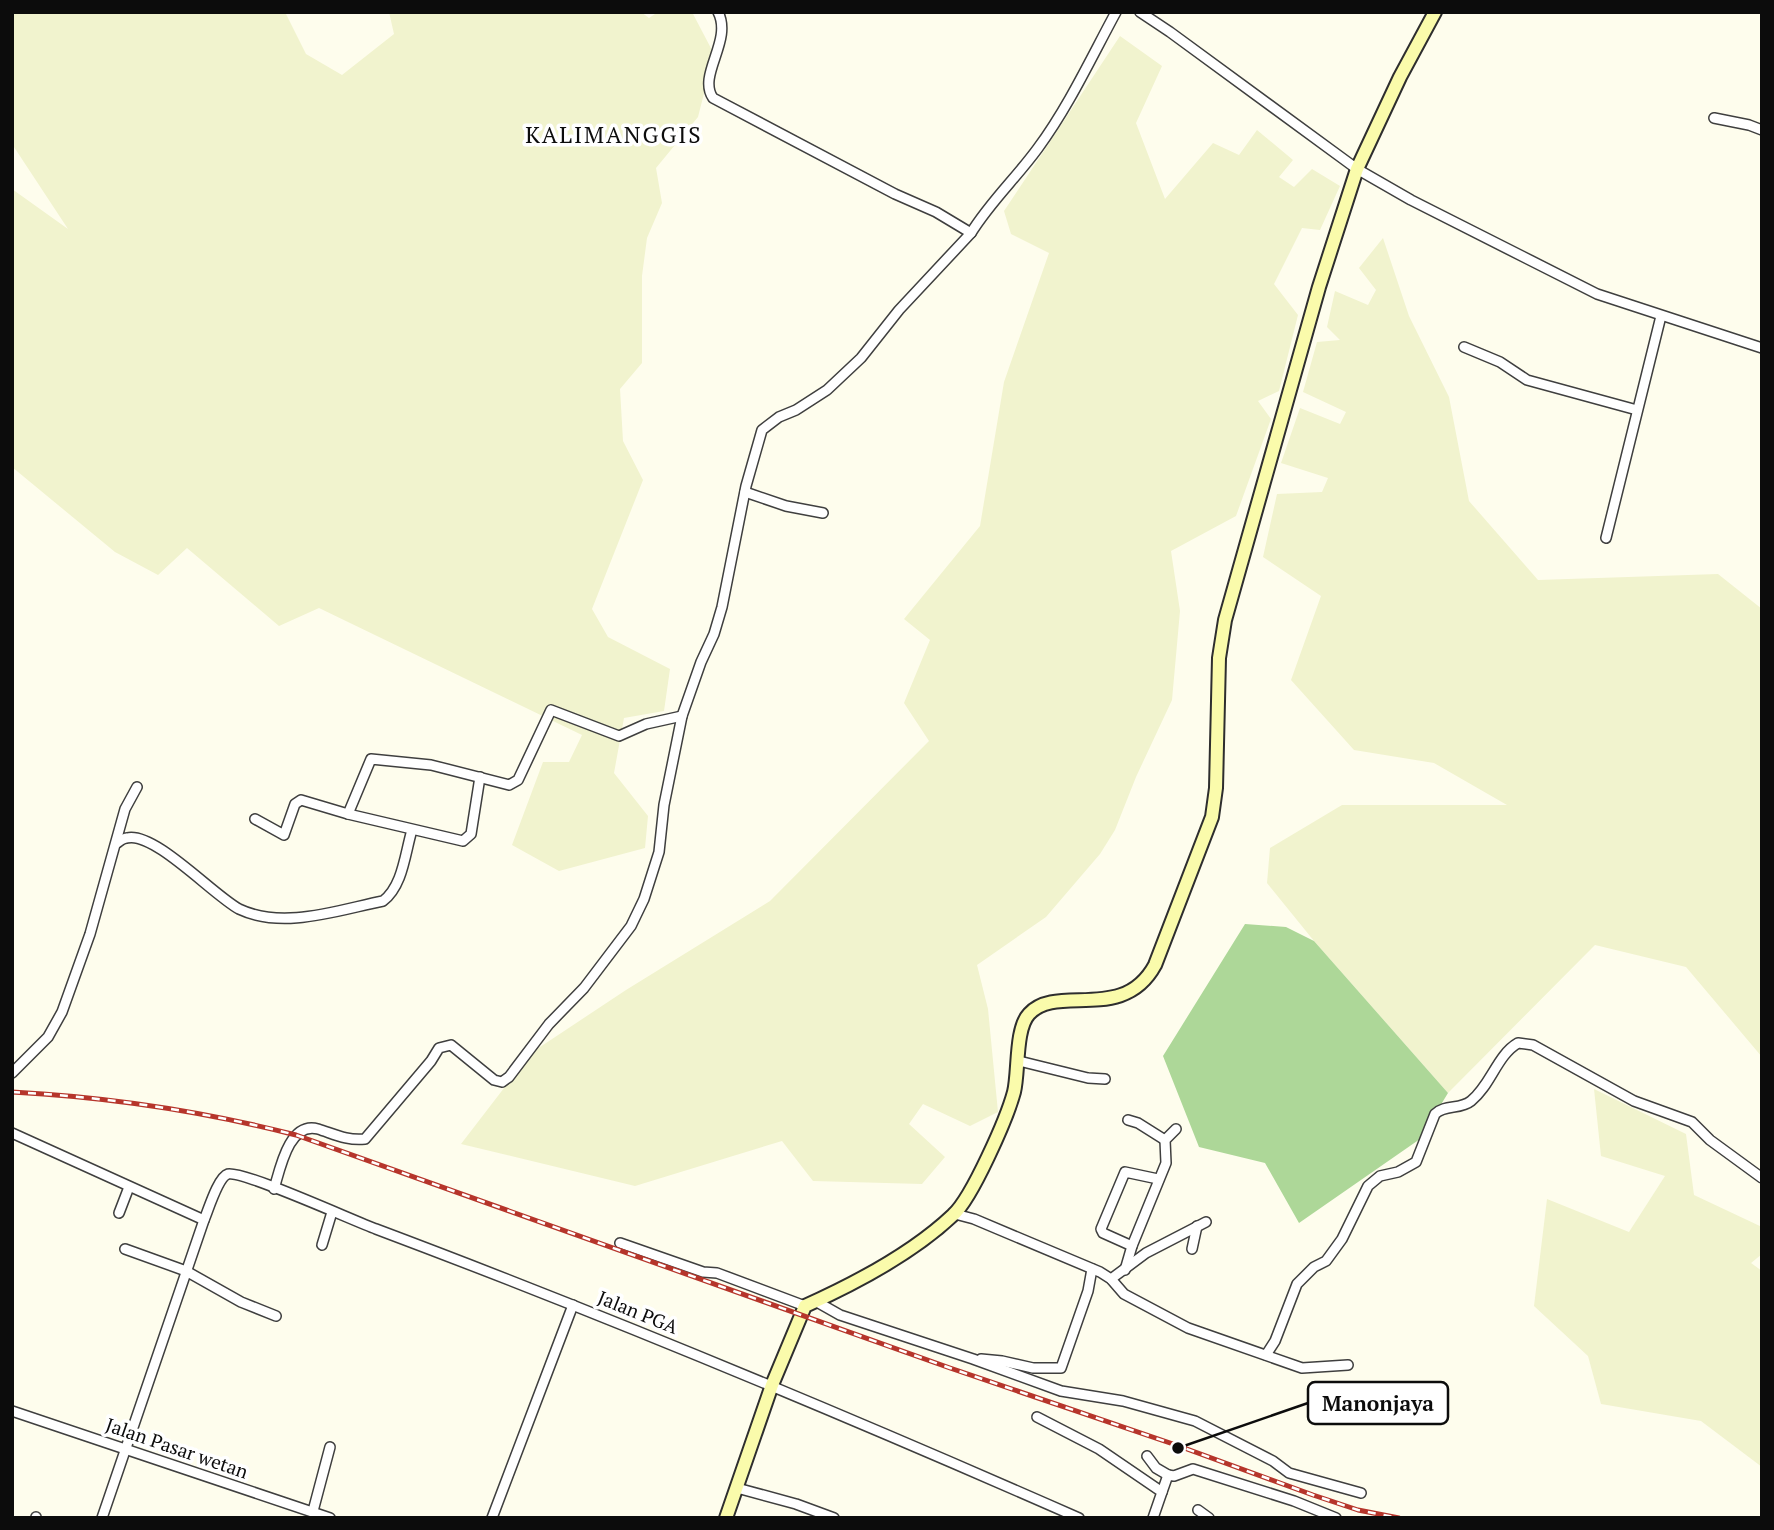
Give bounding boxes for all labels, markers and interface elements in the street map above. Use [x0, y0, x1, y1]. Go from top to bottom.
district label: KALIMANGGIS [525, 119, 703, 150]
street label: Jalan PGA [594, 1284, 682, 1339]
callout: Manonjaya [1308, 1382, 1448, 1424]
text: Manonjaya [1322, 1389, 1434, 1417]
street label: Jalan Pasar wetan [103, 1411, 252, 1484]

